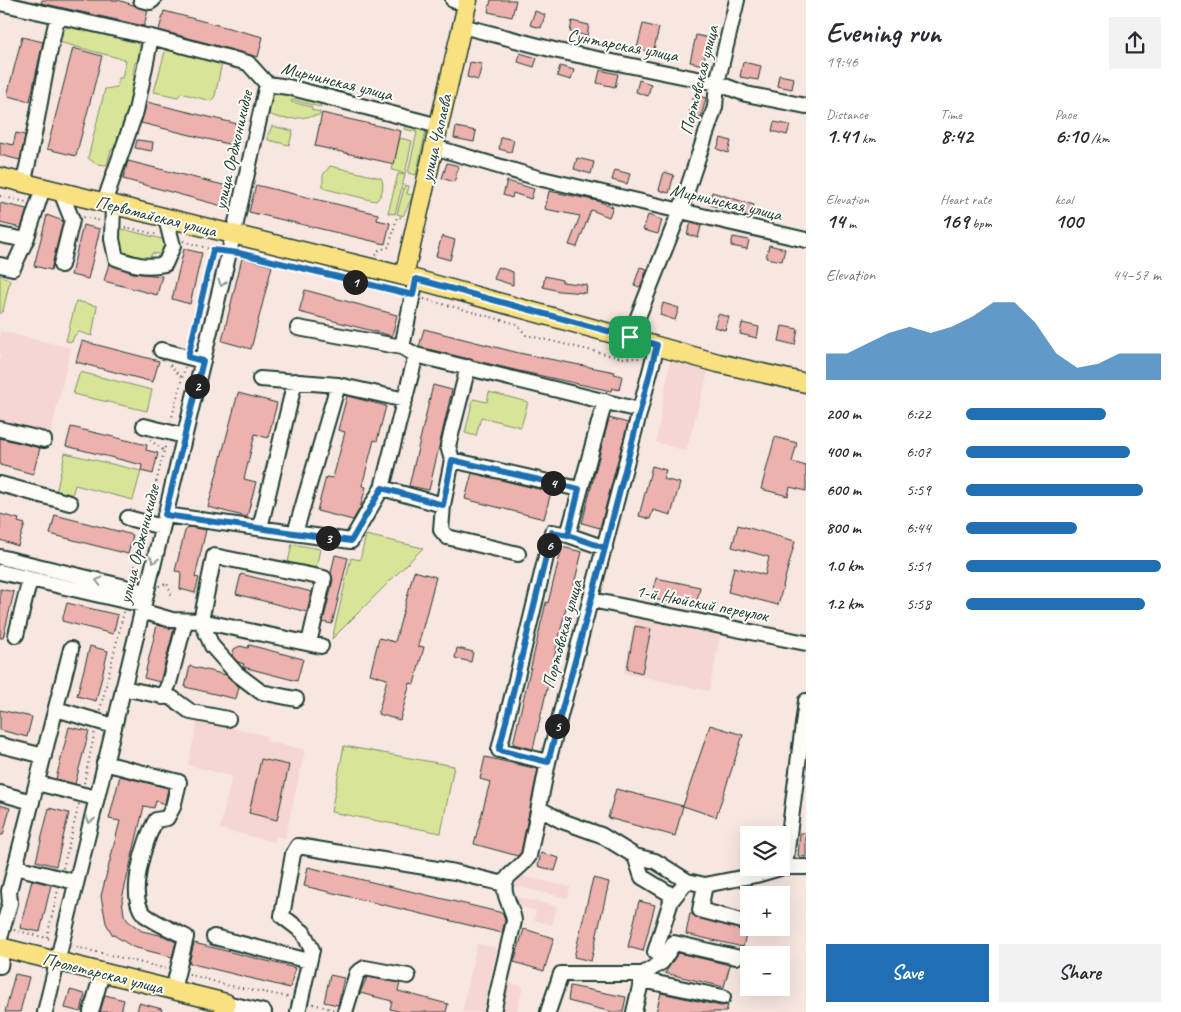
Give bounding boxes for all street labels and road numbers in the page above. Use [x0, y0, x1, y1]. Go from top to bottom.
street label: Портовская улица [675, 22, 723, 137]
street label: Сунтарская улица [566, 24, 681, 67]
street label: Мирнинская улица [279, 57, 396, 106]
street label: улица Орджоникидзе [208, 87, 258, 213]
street label: улица Чапаева [415, 91, 457, 185]
street label: Мирнинская улица [668, 178, 785, 226]
street label: Первомайская улица [93, 190, 220, 242]
street label: улица Орджоникидзе [113, 481, 165, 607]
street label: Портовская улица [537, 576, 587, 691]
street label: 1-й Нюйский переулок [634, 579, 772, 627]
street label: Пролетарская улица [41, 947, 167, 999]

